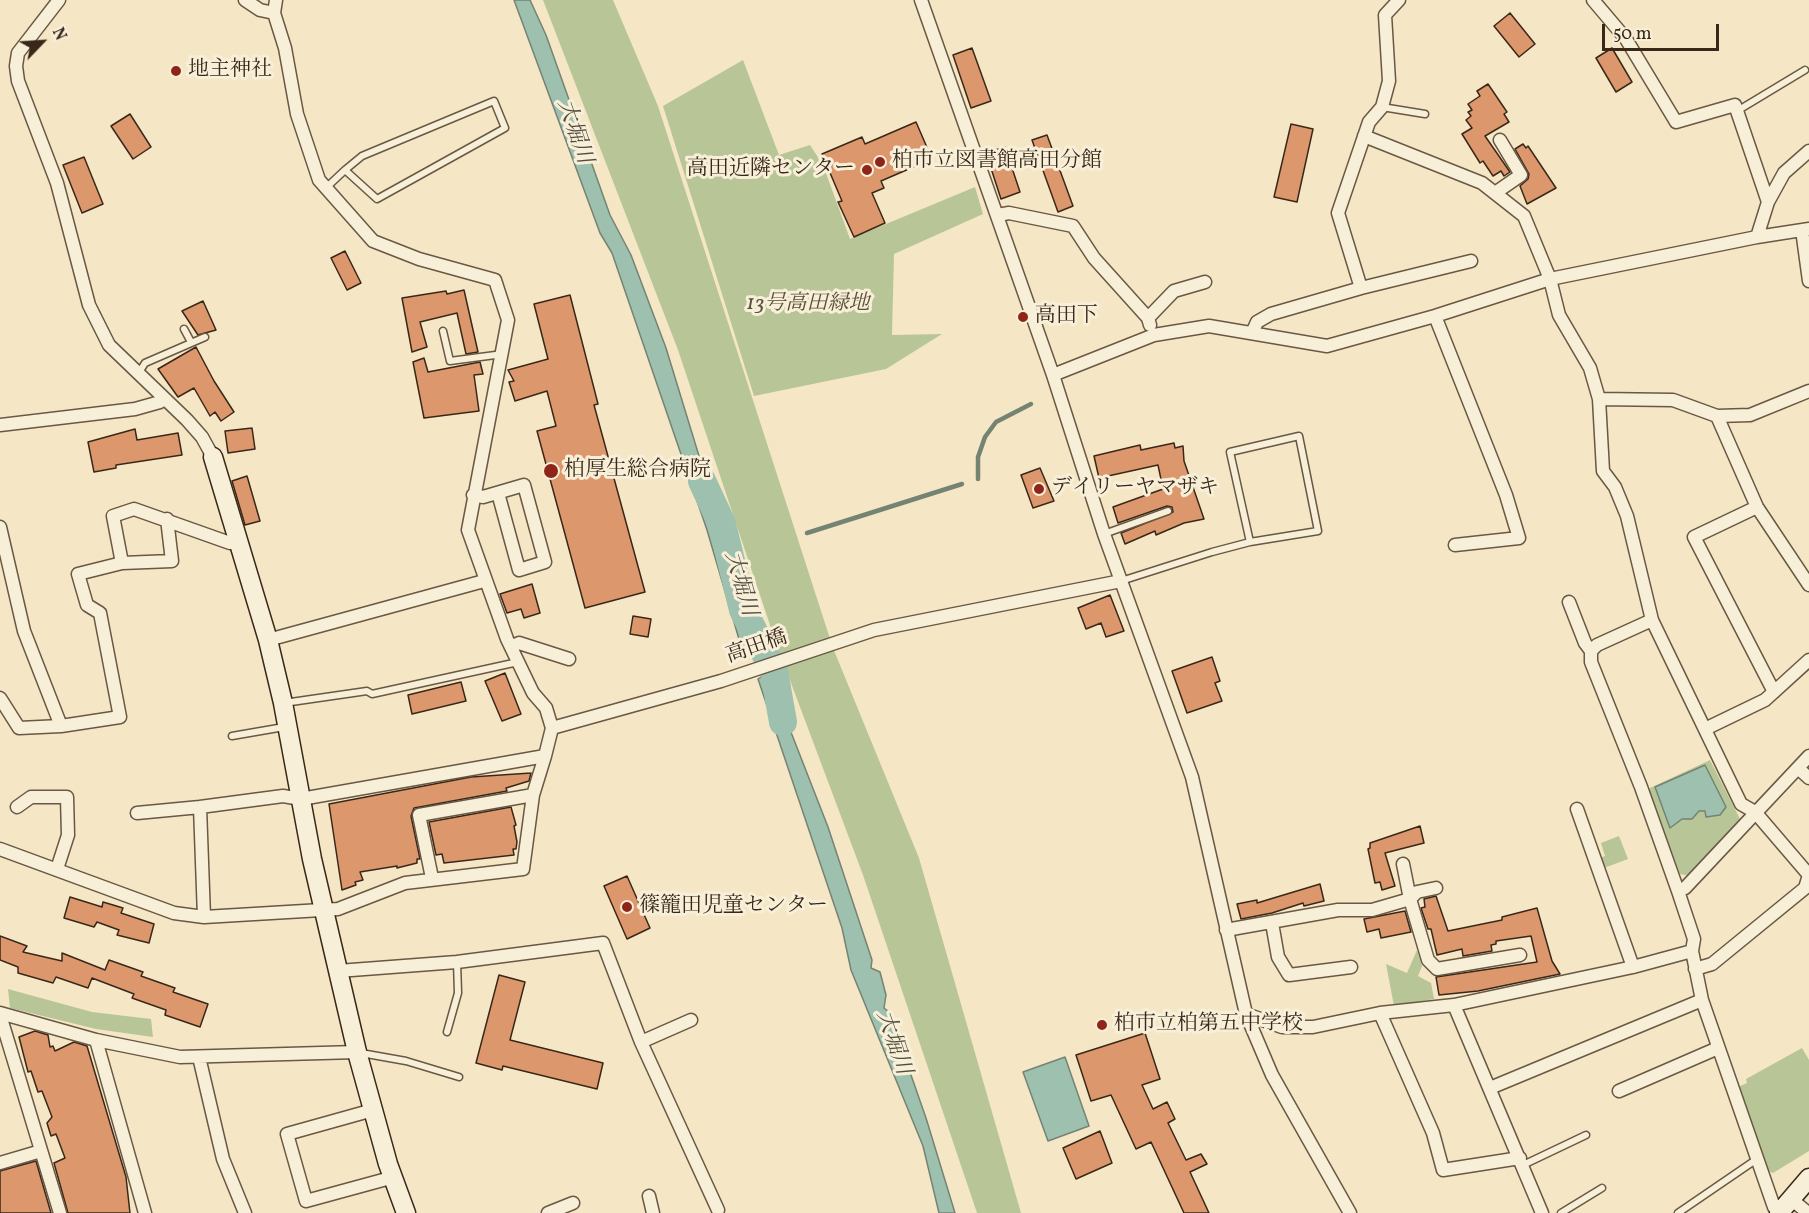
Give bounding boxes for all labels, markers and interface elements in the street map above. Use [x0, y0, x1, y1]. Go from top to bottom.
north arrow [12, 12, 72, 72]
scale bar [1605, 12, 1722, 50]
text: 50 m [1613, 22, 1652, 47]
text: N [46, 24, 71, 44]
place label: 地主神社 [188, 58, 272, 84]
marker: 地主神社 [169, 64, 183, 78]
water label: 大堀川 [550, 97, 596, 167]
place label: 柏市立図書館高田分館 [892, 149, 1102, 175]
marker: 柏市立図書館高田分館 [873, 155, 887, 169]
place label: 高田近隣センター [687, 157, 855, 183]
marker: 高田近隣センター [860, 163, 874, 177]
park label: 13号高田緑地 [746, 292, 870, 318]
place label: 高田下 [1035, 304, 1098, 330]
marker: 高田下 [1016, 310, 1030, 324]
place label: 柏厚生総合病院 [564, 458, 711, 484]
marker: 柏厚生総合病院 [542, 462, 560, 480]
place label: デイリーヤマザキ [1051, 476, 1219, 502]
marker: デイリーヤマザキ [1032, 482, 1046, 496]
water label: 大堀川 [717, 549, 761, 619]
street label: 高田橋 [723, 626, 791, 670]
place label: 篠籠田児童センター [639, 894, 828, 920]
marker: 篠籠田児童センター [620, 900, 634, 914]
water label: 大堀川 [869, 1008, 915, 1078]
place label: 柏市立柏第五中学校 [1114, 1012, 1303, 1038]
marker: 柏市立柏第五中学校 [1095, 1018, 1109, 1032]

